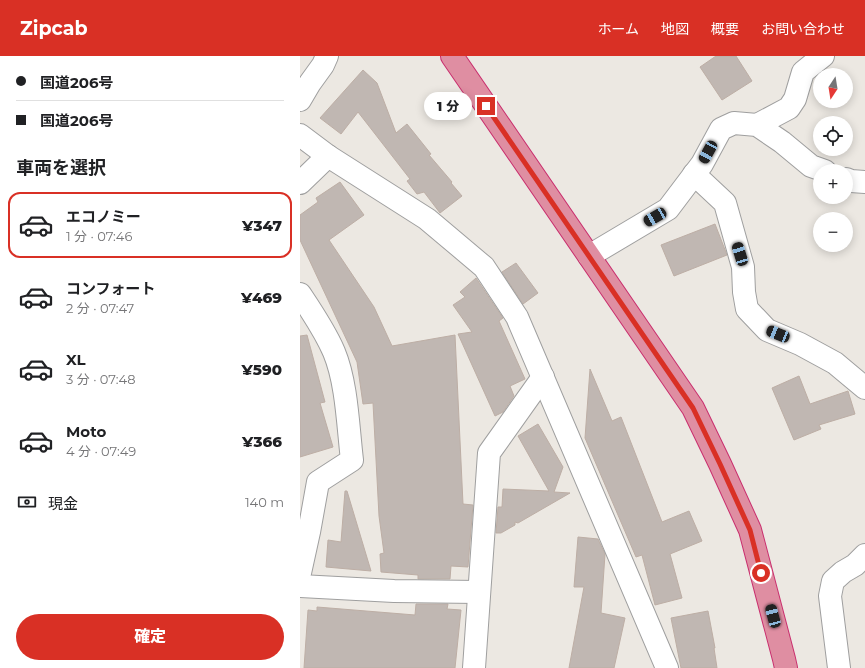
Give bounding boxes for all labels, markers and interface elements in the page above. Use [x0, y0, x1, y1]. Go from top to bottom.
text: Zipcab [20, 17, 88, 40]
text: ホーム [597, 20, 639, 38]
text: 地図 [661, 20, 689, 38]
text: 概要 [711, 20, 739, 38]
text: お問い合わせ [761, 20, 845, 38]
north arrow [813, 68, 853, 108]
map controls [813, 68, 853, 252]
text: 国道206号 [40, 73, 114, 92]
callout: 1 分 [424, 92, 472, 120]
route end [477, 97, 495, 115]
text: 1 分 [437, 98, 459, 114]
text: 国道206号 [40, 111, 114, 130]
button: locate [813, 116, 853, 156]
car [697, 139, 719, 165]
text: 車両を選択 [16, 157, 106, 179]
button: + [813, 164, 853, 204]
car [642, 206, 668, 228]
icon: car [18, 207, 54, 243]
text: エコノミー [66, 207, 141, 226]
button: − [813, 212, 853, 252]
text: ¥347 [242, 216, 282, 235]
text: 1 分 · 07:46 [66, 228, 132, 244]
car [731, 241, 749, 267]
icon: car [18, 279, 54, 315]
text: コンフォート [66, 279, 156, 298]
text: ¥469 [241, 288, 282, 307]
text: 2 分 · 07:47 [66, 300, 134, 316]
car [765, 324, 791, 344]
text: XL [66, 350, 85, 369]
icon: car [18, 351, 54, 387]
text: ¥590 [242, 360, 282, 379]
text: 3 分 · 07:48 [66, 371, 136, 387]
text: Moto [66, 422, 106, 441]
icon: car [18, 423, 54, 459]
text: ¥366 [242, 432, 282, 451]
text: 4 分 · 07:49 [66, 443, 136, 459]
icon: cash [16, 491, 38, 513]
text: 現金 [48, 494, 78, 513]
text: 140 m [245, 494, 284, 510]
route start [752, 564, 770, 582]
car [764, 603, 782, 629]
button: 確定 [16, 614, 284, 660]

